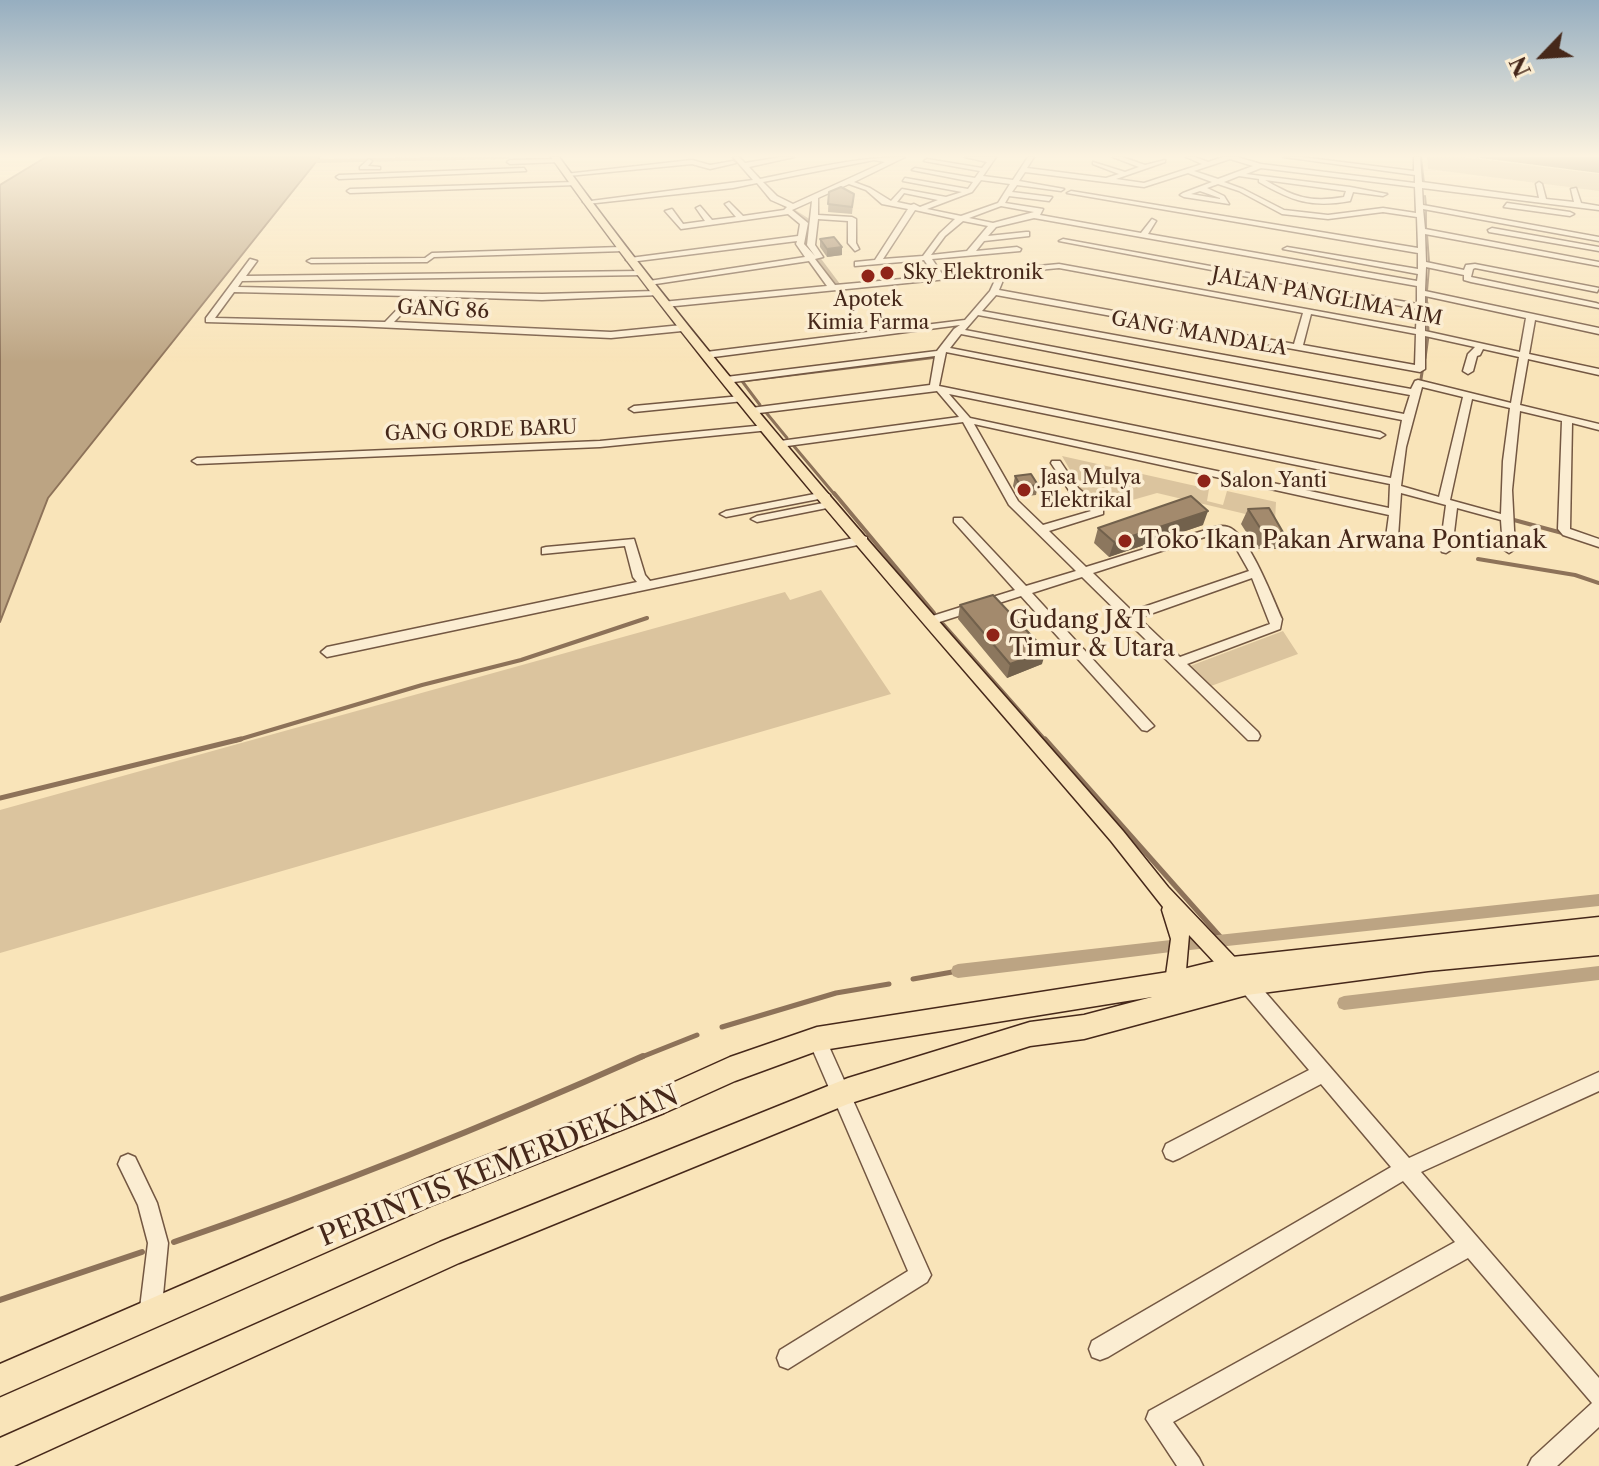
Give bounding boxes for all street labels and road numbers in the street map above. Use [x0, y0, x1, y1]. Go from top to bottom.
street label: JALAN PANGLIMA AIM [1210, 263, 1444, 331]
street label: GANG 86 [396, 296, 490, 324]
street label: GANG MANDALA [1109, 307, 1289, 361]
street label: GANG ORDE BARU [384, 416, 578, 446]
street label: PERINTIS KEMERDEKAAN [314, 1079, 684, 1255]

